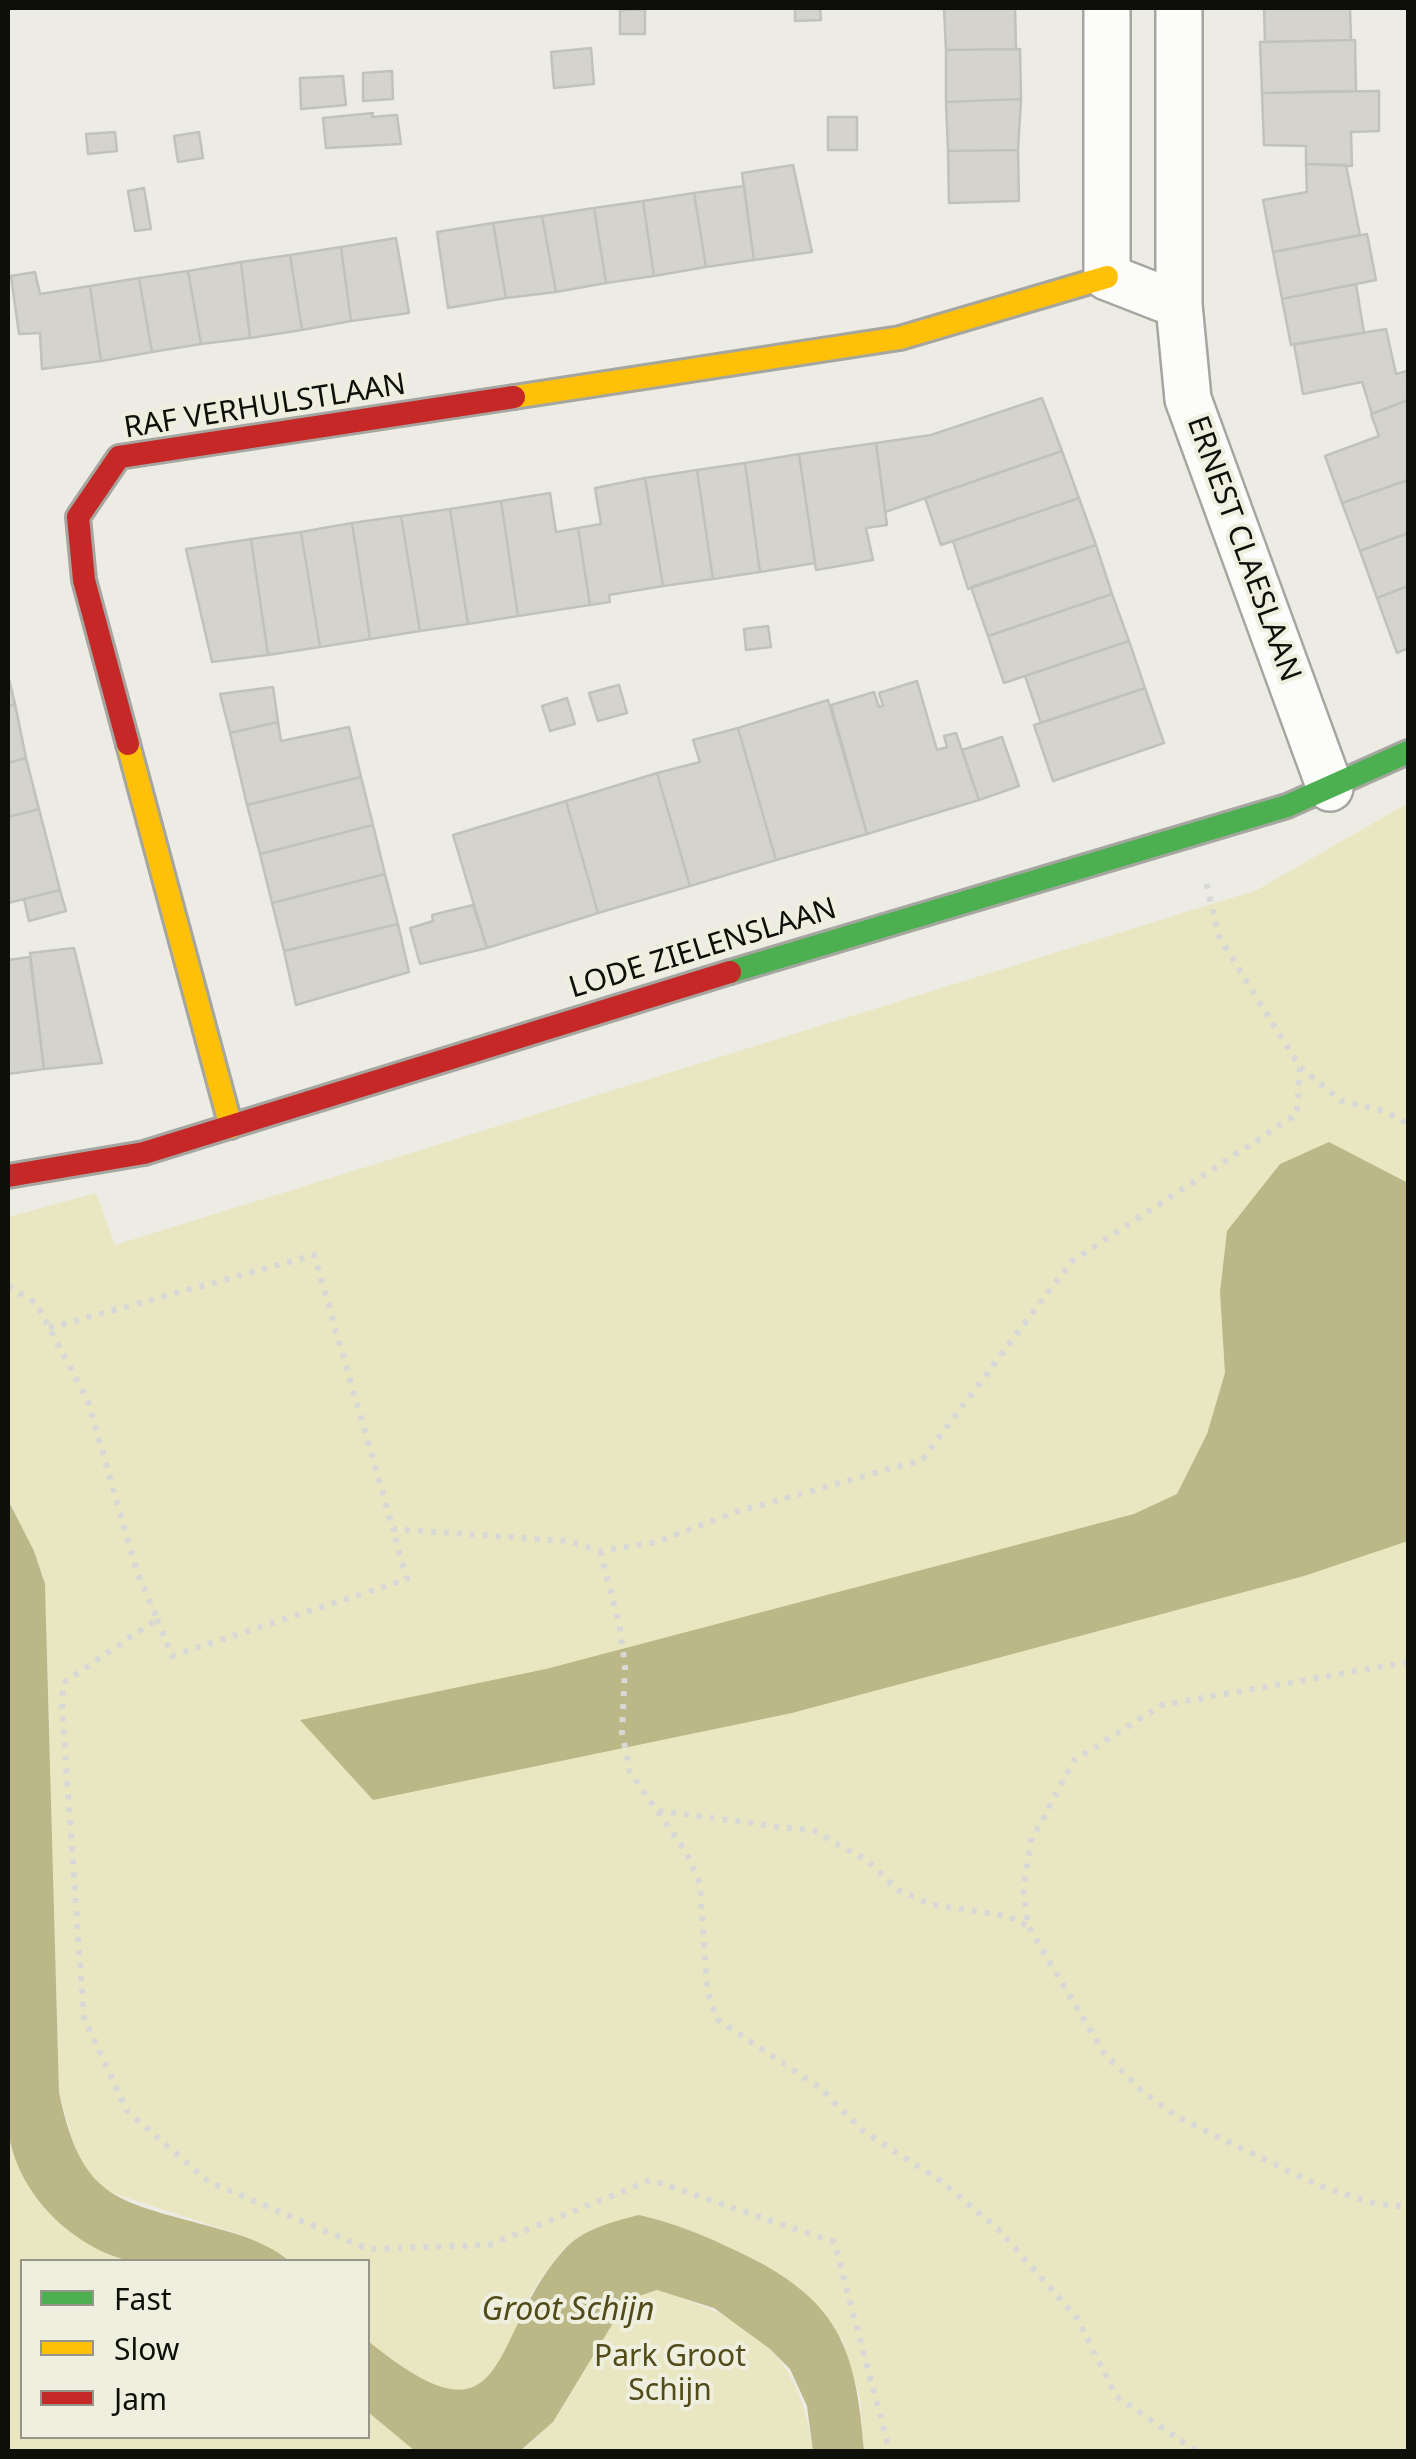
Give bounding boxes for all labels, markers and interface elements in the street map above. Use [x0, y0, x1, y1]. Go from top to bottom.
street label: RAF VERHULSTLAAN [122, 367, 408, 447]
street label: ERNEST CLAESLAAN [1178, 411, 1308, 687]
street label: LODE ZIELENSLAAN [565, 891, 841, 1007]
legend [20, 2259, 370, 2439]
text: Fast [114, 2278, 172, 2319]
water label: Groot Schijn [482, 2292, 654, 2330]
text: Slow [114, 2328, 179, 2369]
park label: Park Groot Schijn [594, 2339, 746, 2410]
text: Jam [114, 2378, 167, 2419]

